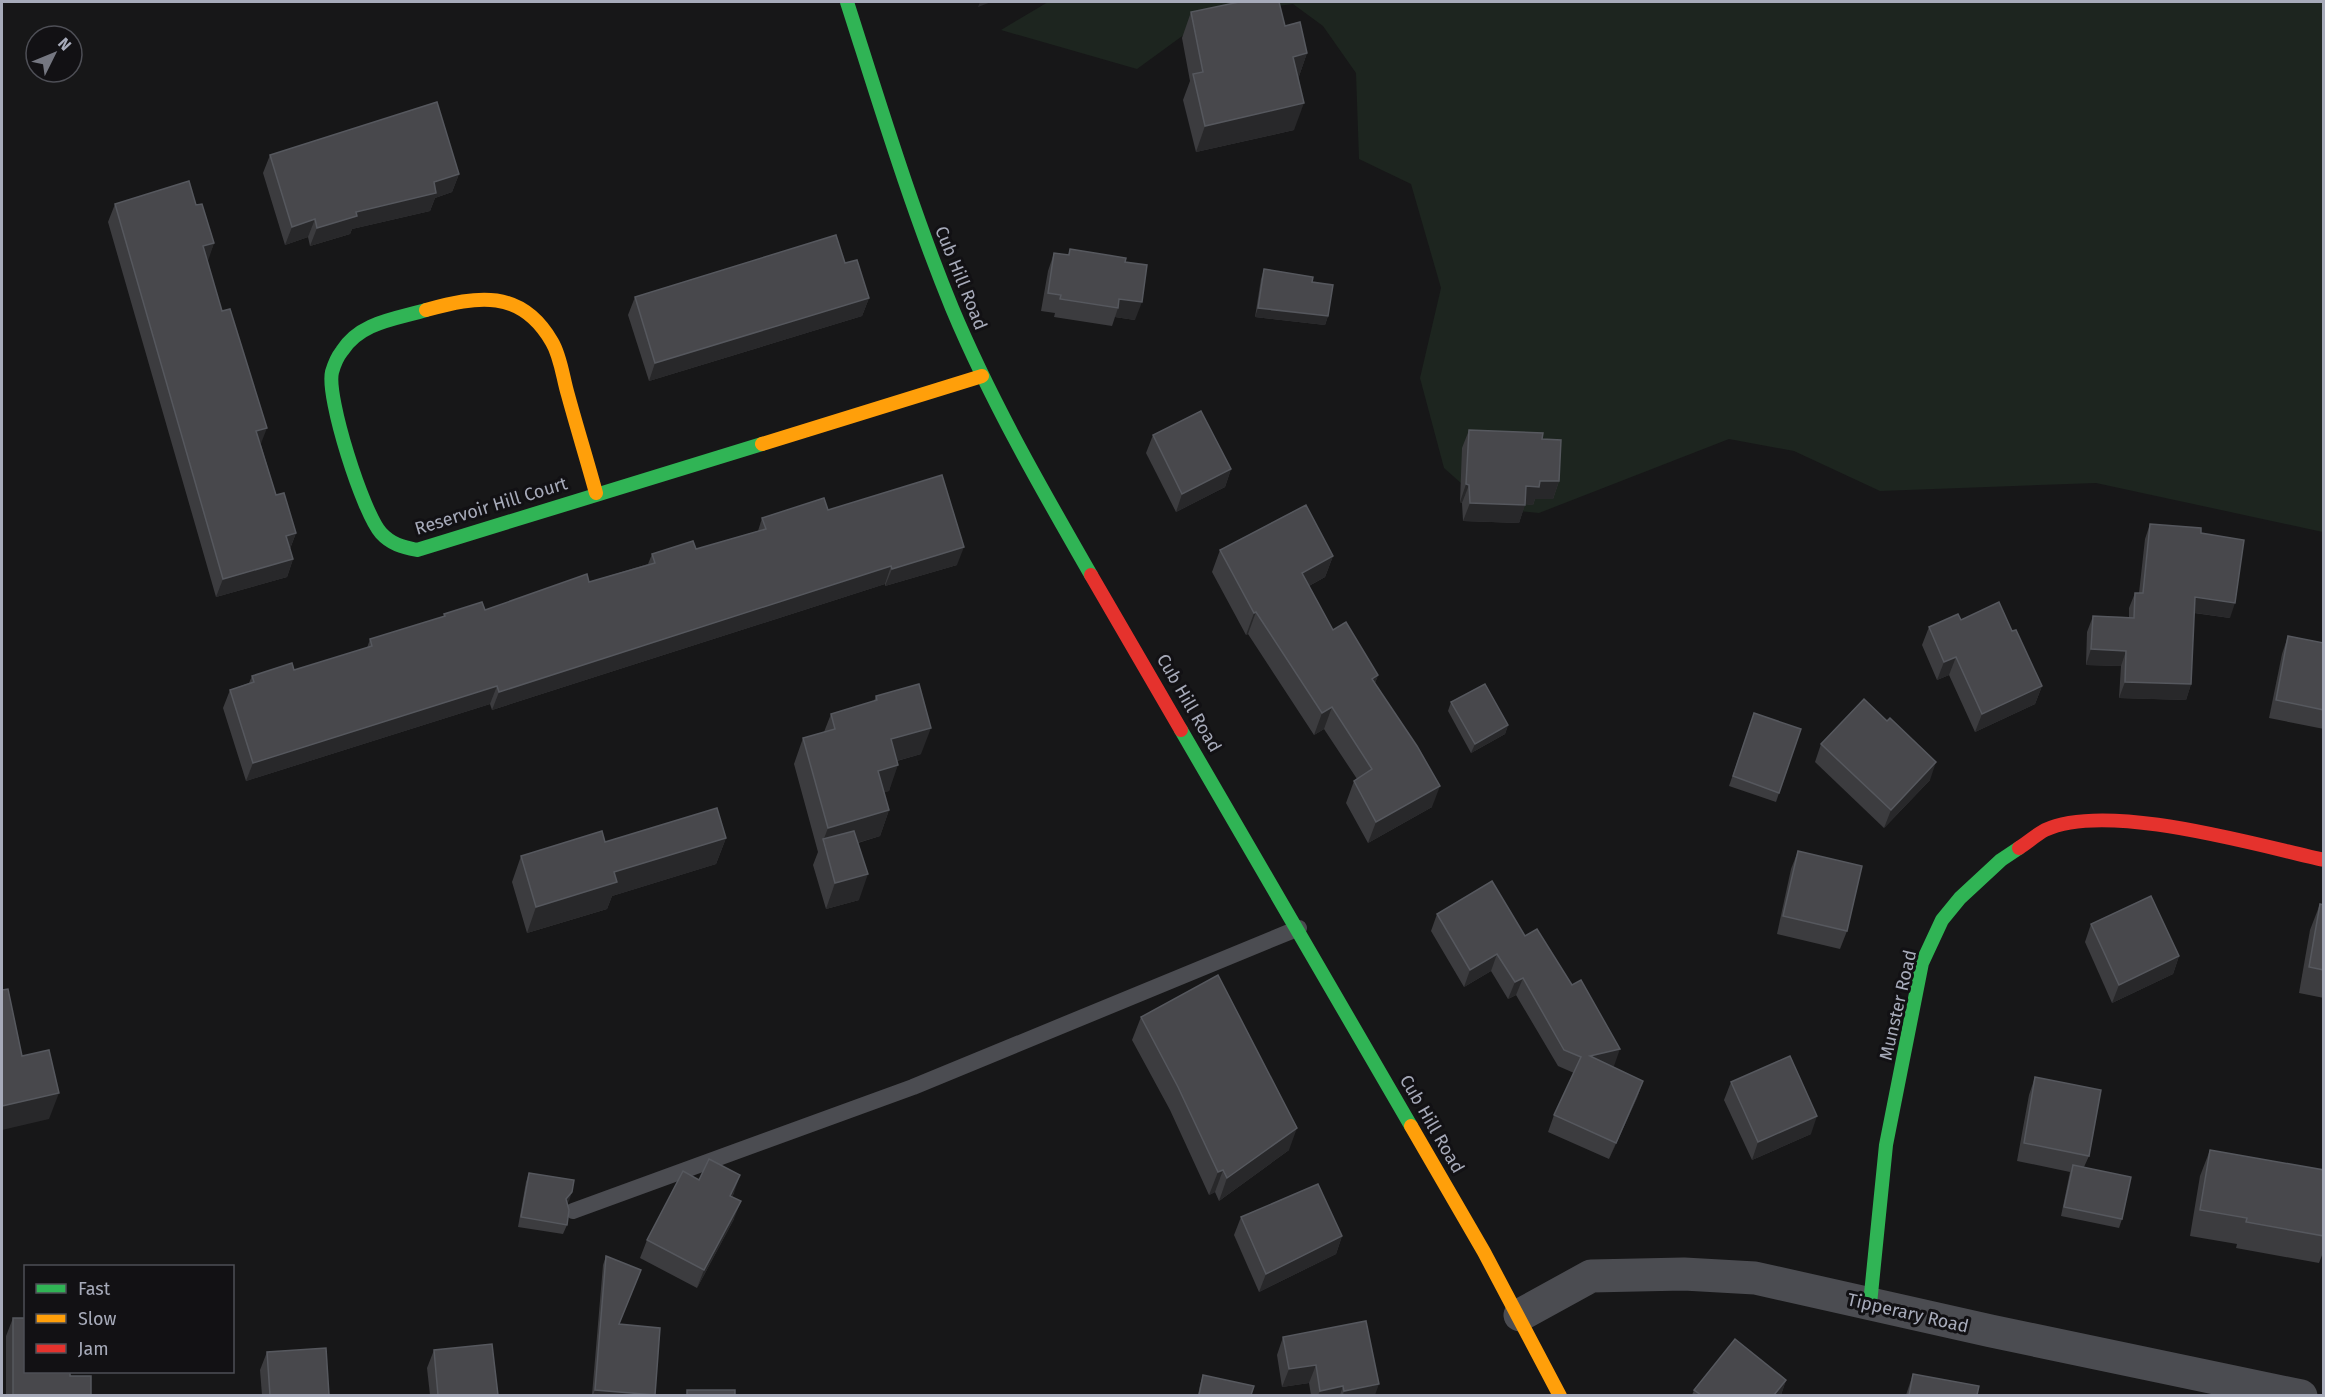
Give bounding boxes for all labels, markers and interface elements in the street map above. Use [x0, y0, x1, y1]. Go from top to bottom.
north arrow [24, 24, 84, 84]
text: N [54, 34, 75, 54]
street label: Cub Hill Road [930, 223, 992, 333]
street label: Reservoir Hill Court [412, 472, 570, 540]
street label: Cub Hill Road [1152, 650, 1226, 756]
street label: Munster Road [1875, 948, 1921, 1062]
street label: Cub Hill Road [1395, 1071, 1469, 1177]
legend [24, 1265, 234, 1373]
text: Fast [78, 1278, 111, 1300]
street label: Tipperary Road [1845, 1288, 1971, 1338]
text: Slow [78, 1308, 117, 1330]
text: Jam [78, 1338, 109, 1360]

